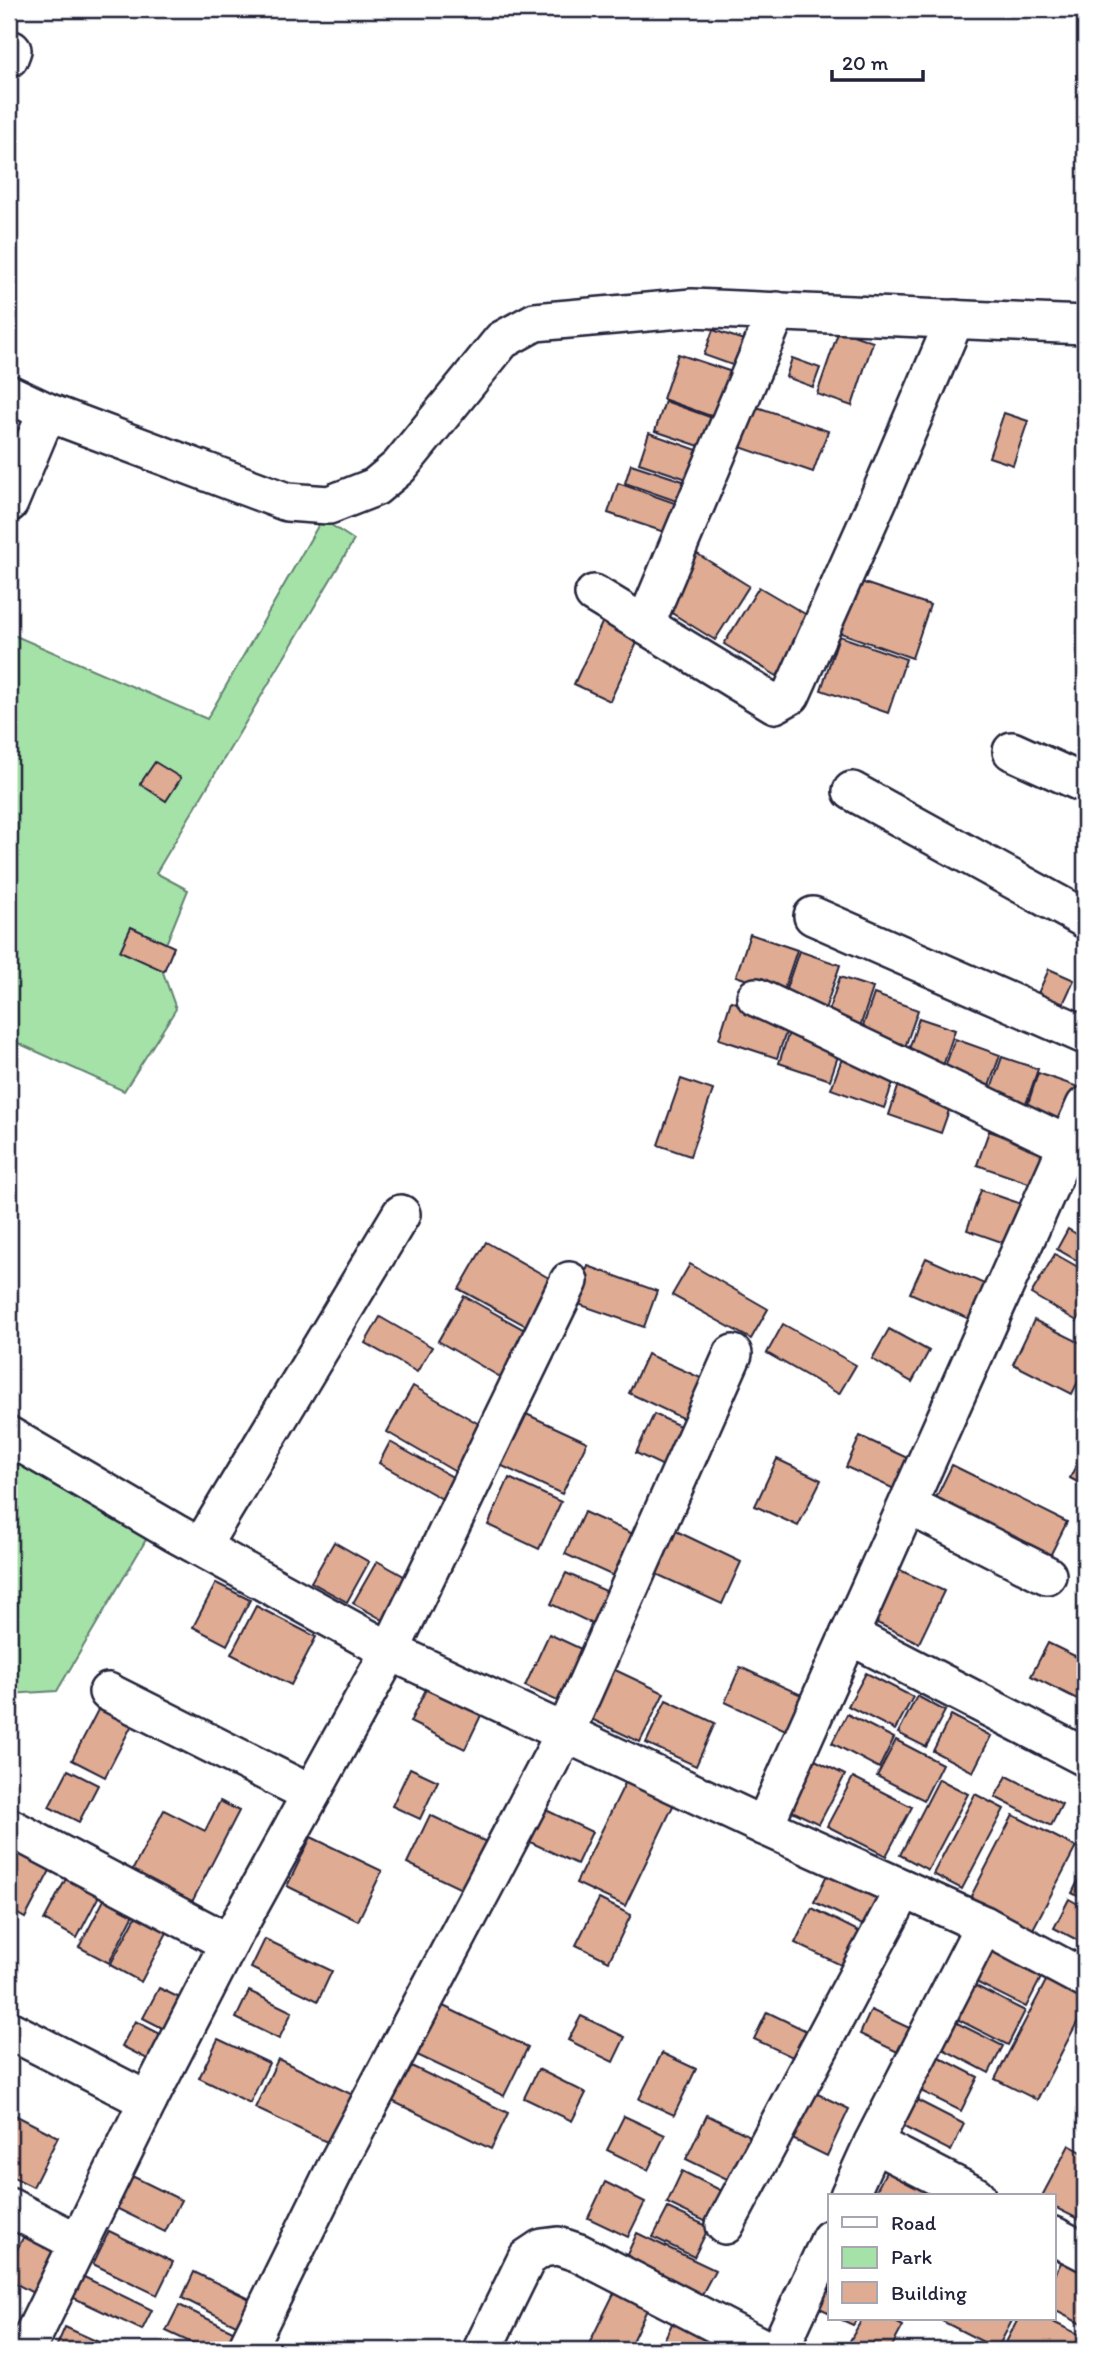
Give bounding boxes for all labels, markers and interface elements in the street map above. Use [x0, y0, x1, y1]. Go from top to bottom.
scale bar [832, 38, 922, 82]
text: 20 m [842, 50, 889, 75]
legend [828, 2194, 1056, 2320]
text: Road [891, 2210, 937, 2235]
text: Park [891, 2244, 933, 2269]
text: Building [891, 2280, 967, 2305]

